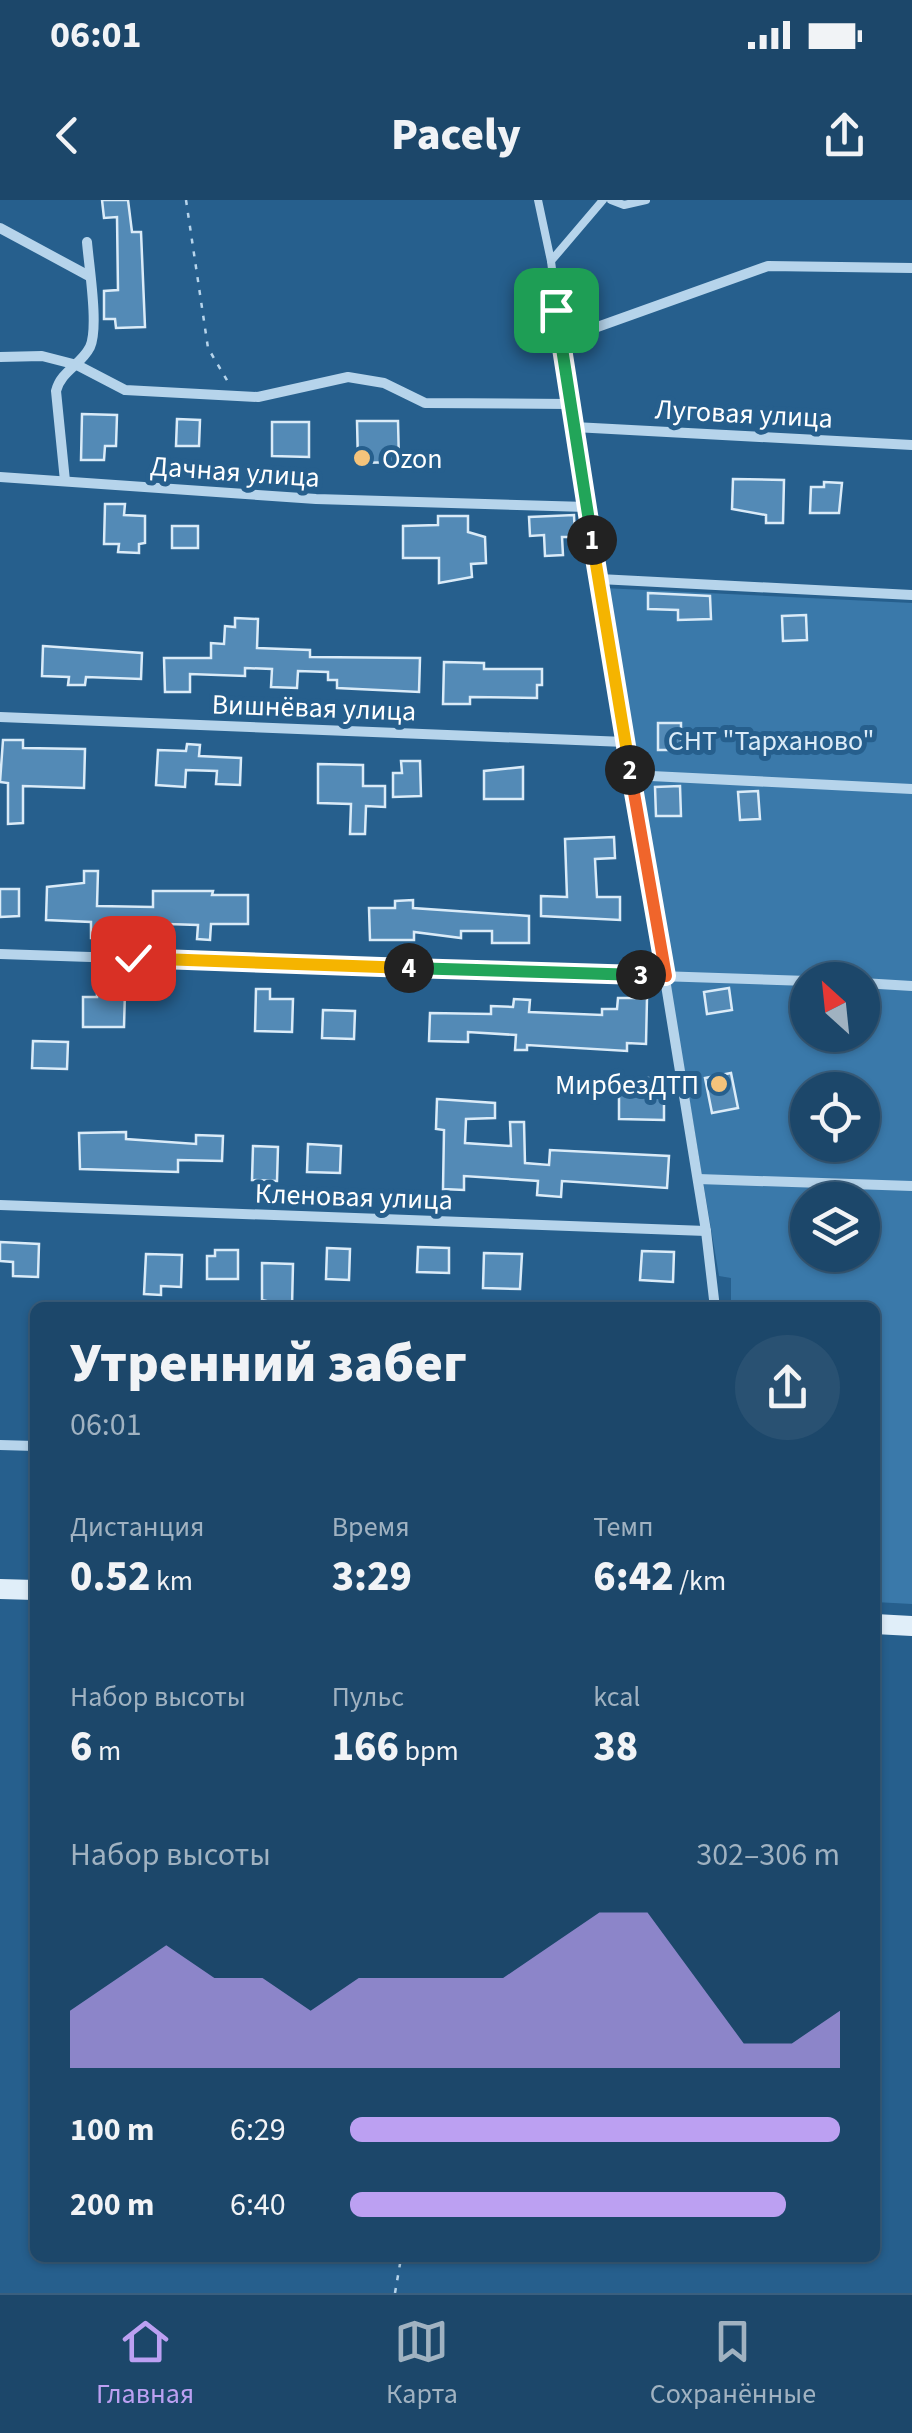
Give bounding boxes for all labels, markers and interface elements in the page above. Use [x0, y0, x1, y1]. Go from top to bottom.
text: 06:01 [50, 8, 142, 62]
text: Pacely [391, 103, 521, 167]
icon: back [40, 108, 95, 163]
icon: share [817, 108, 872, 163]
pin [514, 268, 599, 353]
icon: arrive [529, 283, 584, 338]
street label: Луговая улица [654, 389, 834, 439]
place label: Ozon [382, 439, 443, 479]
street label: Дачная улица [149, 446, 321, 498]
marker: Ozon [351, 447, 373, 469]
pin: 1 [567, 515, 617, 565]
text: 1 [585, 520, 599, 560]
street label: Вишнёвая улица [211, 684, 417, 732]
park label: СНТ "Тарханово" [668, 721, 874, 761]
pin: 2 [605, 745, 655, 795]
text: 2 [623, 750, 637, 790]
pin [91, 916, 176, 1001]
icon: check [106, 931, 161, 986]
pin: 4 [384, 943, 434, 993]
text: 4 [402, 948, 416, 988]
pin: 3 [616, 950, 666, 1000]
text: 3 [634, 955, 648, 995]
north arrow [790, 962, 880, 1052]
map controls [790, 962, 880, 1272]
place label: МирбезДТП [555, 1065, 699, 1105]
button: locate [790, 1072, 880, 1162]
marker: МирбезДТП [708, 1073, 730, 1095]
street label: Кленовая улица [254, 1174, 454, 1220]
button: layers [790, 1182, 880, 1272]
text: Утренний забег [70, 1325, 467, 1403]
button: share [735, 1335, 840, 1440]
text: 06:01 [70, 1402, 142, 1448]
text: Дистанция [70, 1507, 204, 1547]
text: Время [332, 1507, 410, 1547]
text: Темп [593, 1507, 654, 1547]
text: 0.52 [70, 1547, 150, 1607]
text: 3:29 [332, 1547, 412, 1607]
text: 6:42 [593, 1547, 674, 1607]
text: km [150, 1561, 193, 1601]
text: /km [674, 1561, 726, 1601]
text: Набор высоты [70, 1677, 246, 1717]
text: Пульс [332, 1677, 404, 1717]
text: kcal [593, 1677, 640, 1717]
text: 6 [70, 1717, 92, 1777]
text: 166 [332, 1717, 399, 1777]
text: 38 [593, 1717, 638, 1777]
text: m [92, 1731, 121, 1771]
text: bpm [399, 1731, 459, 1771]
text: Набор высоты [70, 1832, 271, 1878]
text: 302–306 m [696, 1832, 840, 1878]
text: 100 m [70, 2107, 155, 2153]
text: 6:29 [230, 2107, 286, 2153]
text: 200 m [70, 2182, 155, 2228]
text: 6:40 [230, 2182, 286, 2228]
tab: Главная [96, 2314, 194, 2414]
tab: Карта [386, 2314, 458, 2414]
tab: Сохранённые [650, 2314, 816, 2414]

